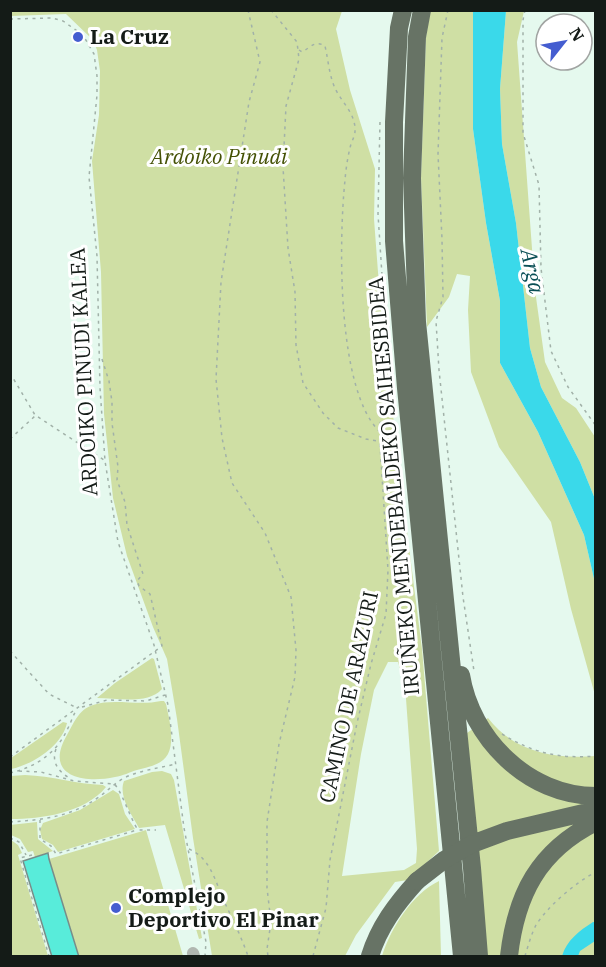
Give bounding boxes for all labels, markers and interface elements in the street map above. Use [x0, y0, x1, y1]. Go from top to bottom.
north arrow [534, 12, 594, 72]
place label: La Cruz [90, 22, 169, 50]
text: N [565, 24, 589, 45]
marker: La Cruz [71, 30, 85, 44]
park label: Ardoiko Pinudi [149, 142, 288, 170]
water label: Arga [514, 244, 552, 296]
street label: ARDOIKO PINUDI KALEA [62, 246, 103, 497]
street label: IRUÑEKO MENDEBALDEKO SAIHESBIDEA [361, 275, 425, 697]
street label: CAMINO DE ARAZURI [312, 588, 384, 805]
place label: Complejo Deportivo El Pinar [128, 881, 319, 933]
marker: Complejo Deportivo El Pinar [109, 901, 123, 915]

